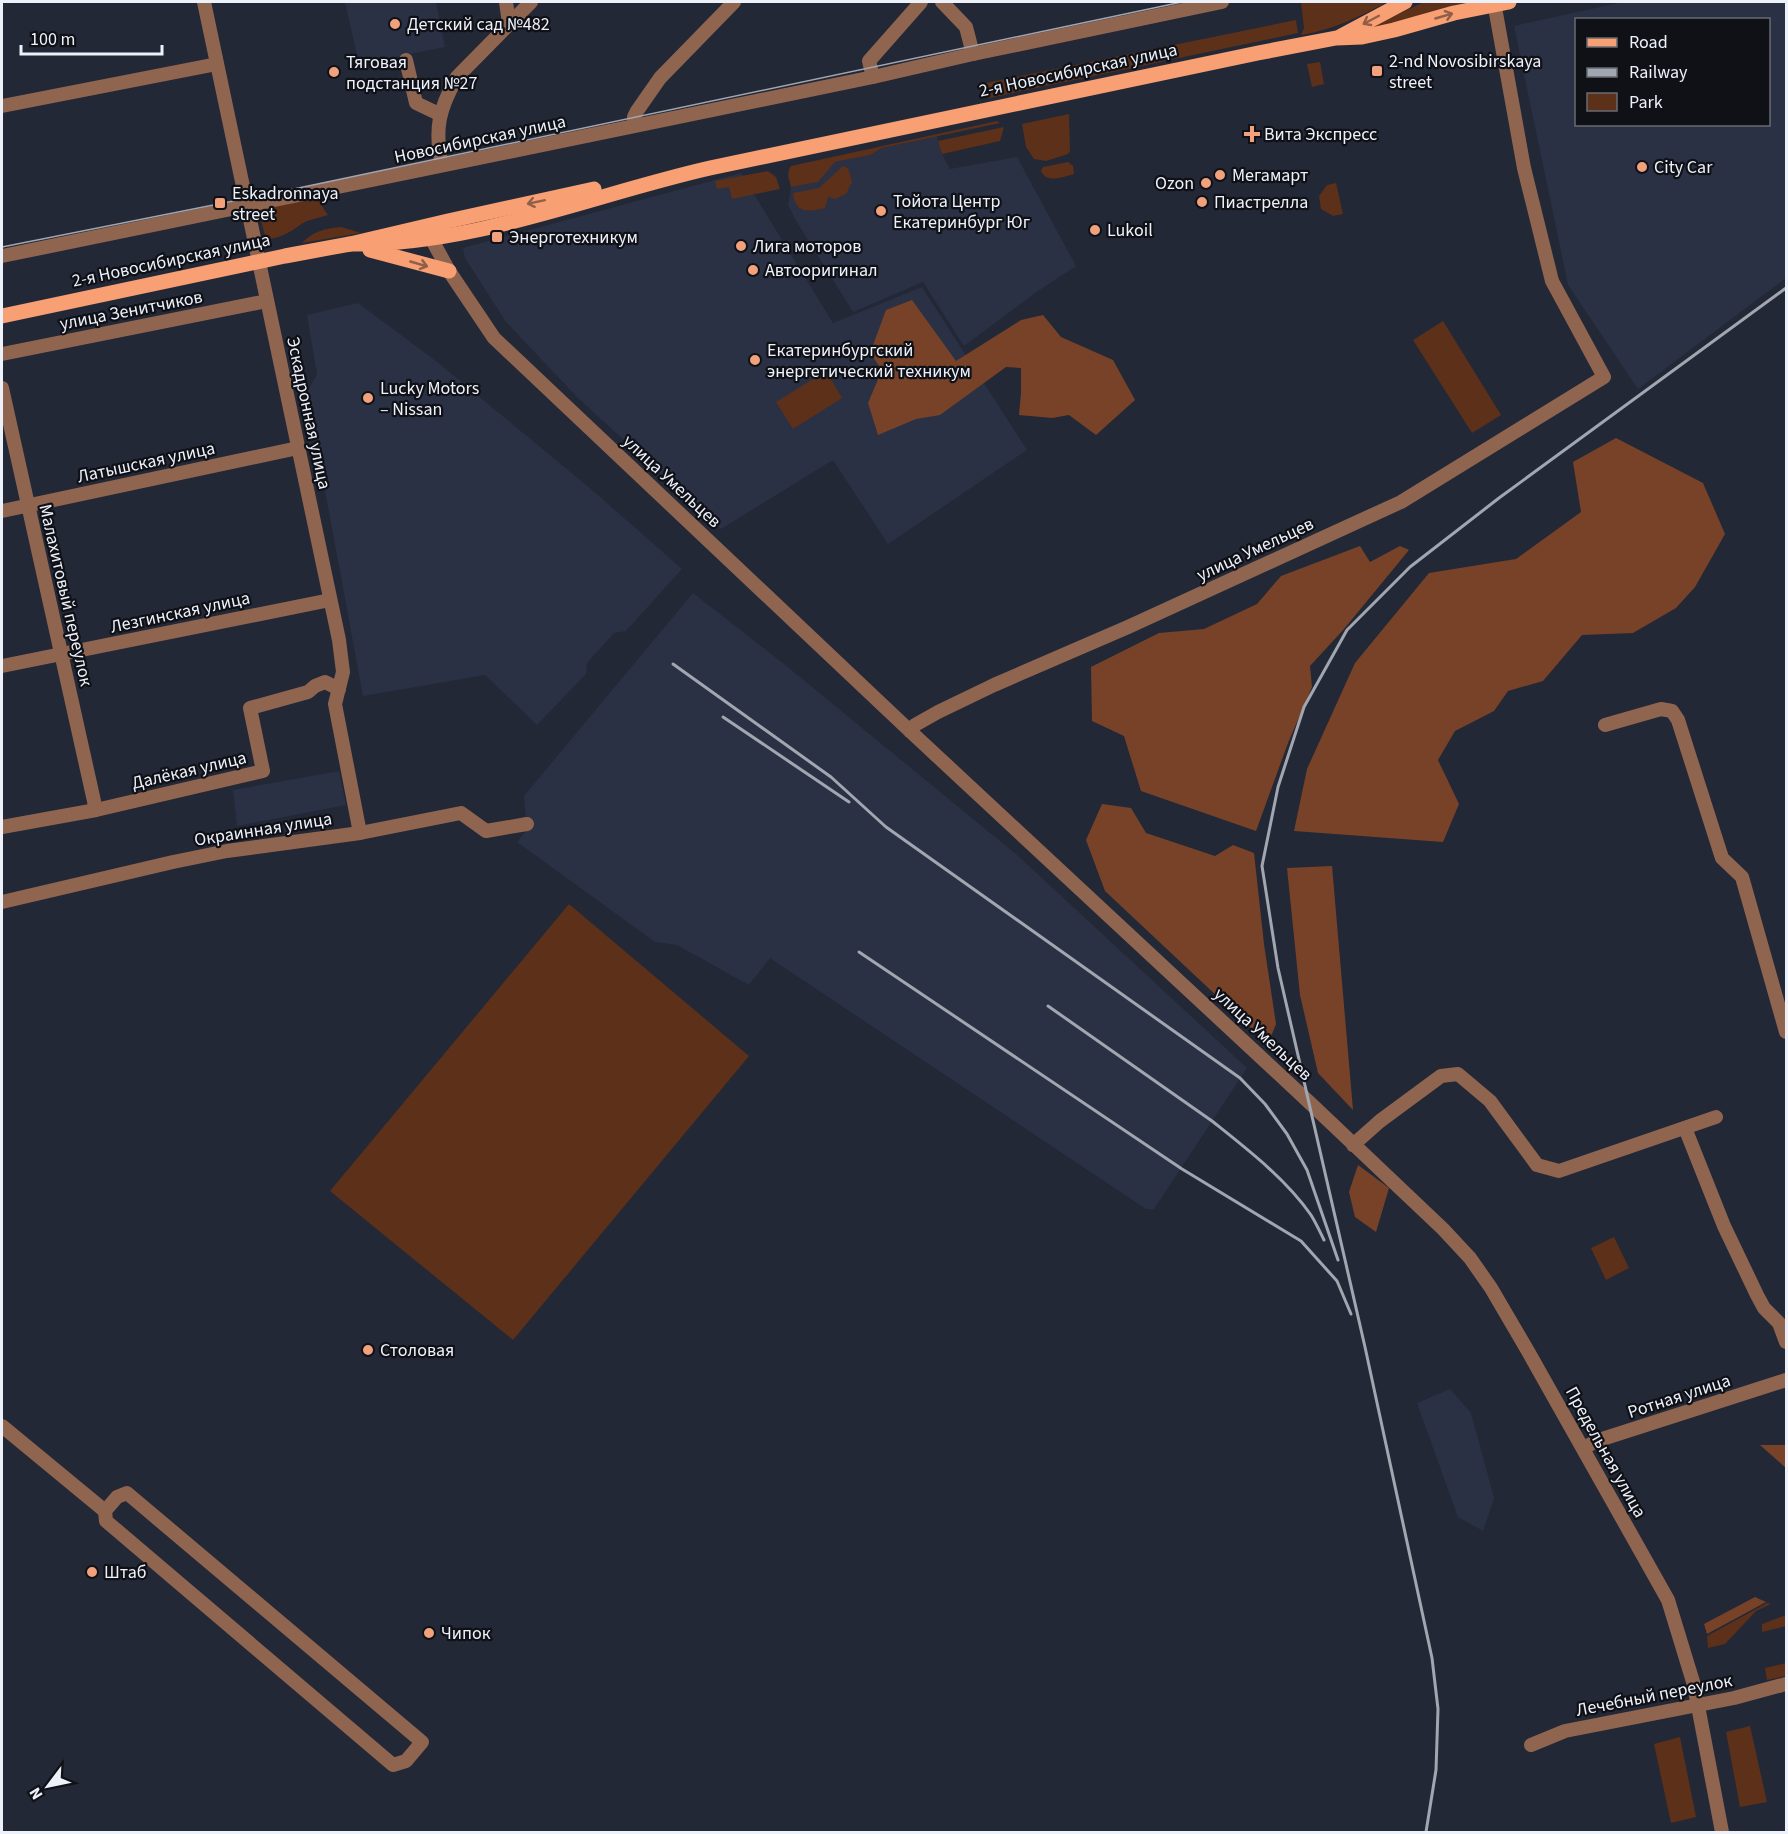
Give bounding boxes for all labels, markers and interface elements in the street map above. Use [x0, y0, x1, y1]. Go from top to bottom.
one-way arrow [1434, 10, 1453, 21]
place label: Детский сад №482 [407, 12, 550, 37]
one-way arrow [1362, 15, 1380, 26]
marker: Детский сад №482 [388, 17, 402, 31]
scale bar [21, 18, 162, 56]
legend [1575, 18, 1770, 126]
text: 100 m [30, 27, 75, 52]
text: Road [1629, 30, 1668, 55]
street label: 2-я Новосибирская улица [977, 37, 1180, 104]
place label: 2-nd Novosibirskaya street [1389, 49, 1541, 95]
place label: Тяговая подстанция №27 [346, 50, 478, 96]
text: Railway [1629, 60, 1688, 85]
marker: 2-nd Novosibirskaya street [1370, 64, 1384, 78]
marker: Тяговая подстанция №27 [327, 65, 341, 79]
text: Park [1629, 90, 1663, 115]
street label: Новосибирская улица [392, 109, 568, 170]
place label: Вита Экспресс [1264, 122, 1377, 147]
marker: Вита Экспресс [1245, 127, 1259, 141]
place label: City Car [1654, 155, 1713, 180]
marker: City Car [1635, 160, 1649, 174]
place label: Мегамарт [1232, 163, 1308, 188]
marker: Мегамарт [1213, 168, 1227, 182]
place label: Ozon [1155, 171, 1194, 196]
marker: Ozon [1199, 176, 1213, 190]
place label: Eskadronnaya street [232, 181, 339, 227]
place label: Тойота Центр Екатеринбург Юг [893, 189, 1030, 235]
place label: Пиастрелла [1214, 190, 1308, 215]
marker: Пиастрелла [1195, 195, 1209, 209]
marker: Eskadronnaya street [213, 196, 227, 210]
one-way arrow [527, 197, 546, 208]
marker: Тойота Центр Екатеринбург Юг [874, 204, 888, 218]
place label: Lukoil [1107, 218, 1153, 243]
marker: Lukoil [1088, 223, 1102, 237]
place label: Энерготехникум [509, 225, 638, 250]
street label: 2-я Новосибирская улица [70, 227, 273, 294]
marker: Энерготехникум [490, 230, 504, 244]
place label: Лига моторов [753, 234, 862, 259]
marker: Лига моторов [734, 239, 748, 253]
place label: Автооригинал [765, 258, 878, 283]
one-way arrow [410, 259, 429, 270]
marker: Автооригинал [746, 263, 760, 277]
street label: улица Зенитчиков [58, 284, 205, 337]
street label: Эскадронная улица [280, 335, 337, 492]
place label: Екатеринбургский энергетический техникум [767, 338, 971, 384]
marker: Екатеринбургский энергетический техникум [748, 353, 762, 367]
place label: Lucky Motors – Nissan [380, 376, 479, 422]
marker: Lucky Motors – Nissan [361, 391, 375, 405]
street label: улица Умельцев [617, 429, 726, 534]
street label: Латышская улица [75, 436, 217, 489]
street label: Малахитовый переулок [32, 502, 99, 689]
street label: улица Умельцев [1193, 511, 1318, 587]
street label: Лезгинская улица [108, 585, 252, 640]
street label: Далёкая улица [129, 745, 249, 796]
street label: Окраинная улица [192, 806, 334, 853]
street label: улица Умельцев [1208, 982, 1317, 1087]
place label: Столовая [380, 1338, 454, 1363]
marker: Столовая [361, 1343, 375, 1357]
street label: Ротная улица [1625, 1368, 1734, 1425]
street label: Предельная улица [1559, 1382, 1652, 1522]
place label: Штаб [104, 1560, 147, 1585]
marker: Штаб [85, 1565, 99, 1579]
place label: Чипок [441, 1621, 491, 1646]
marker: Чипок [422, 1626, 436, 1640]
street label: Лечебный переулок [1574, 1668, 1734, 1723]
north arrow [18, 1756, 78, 1816]
text: N [24, 1783, 48, 1804]

